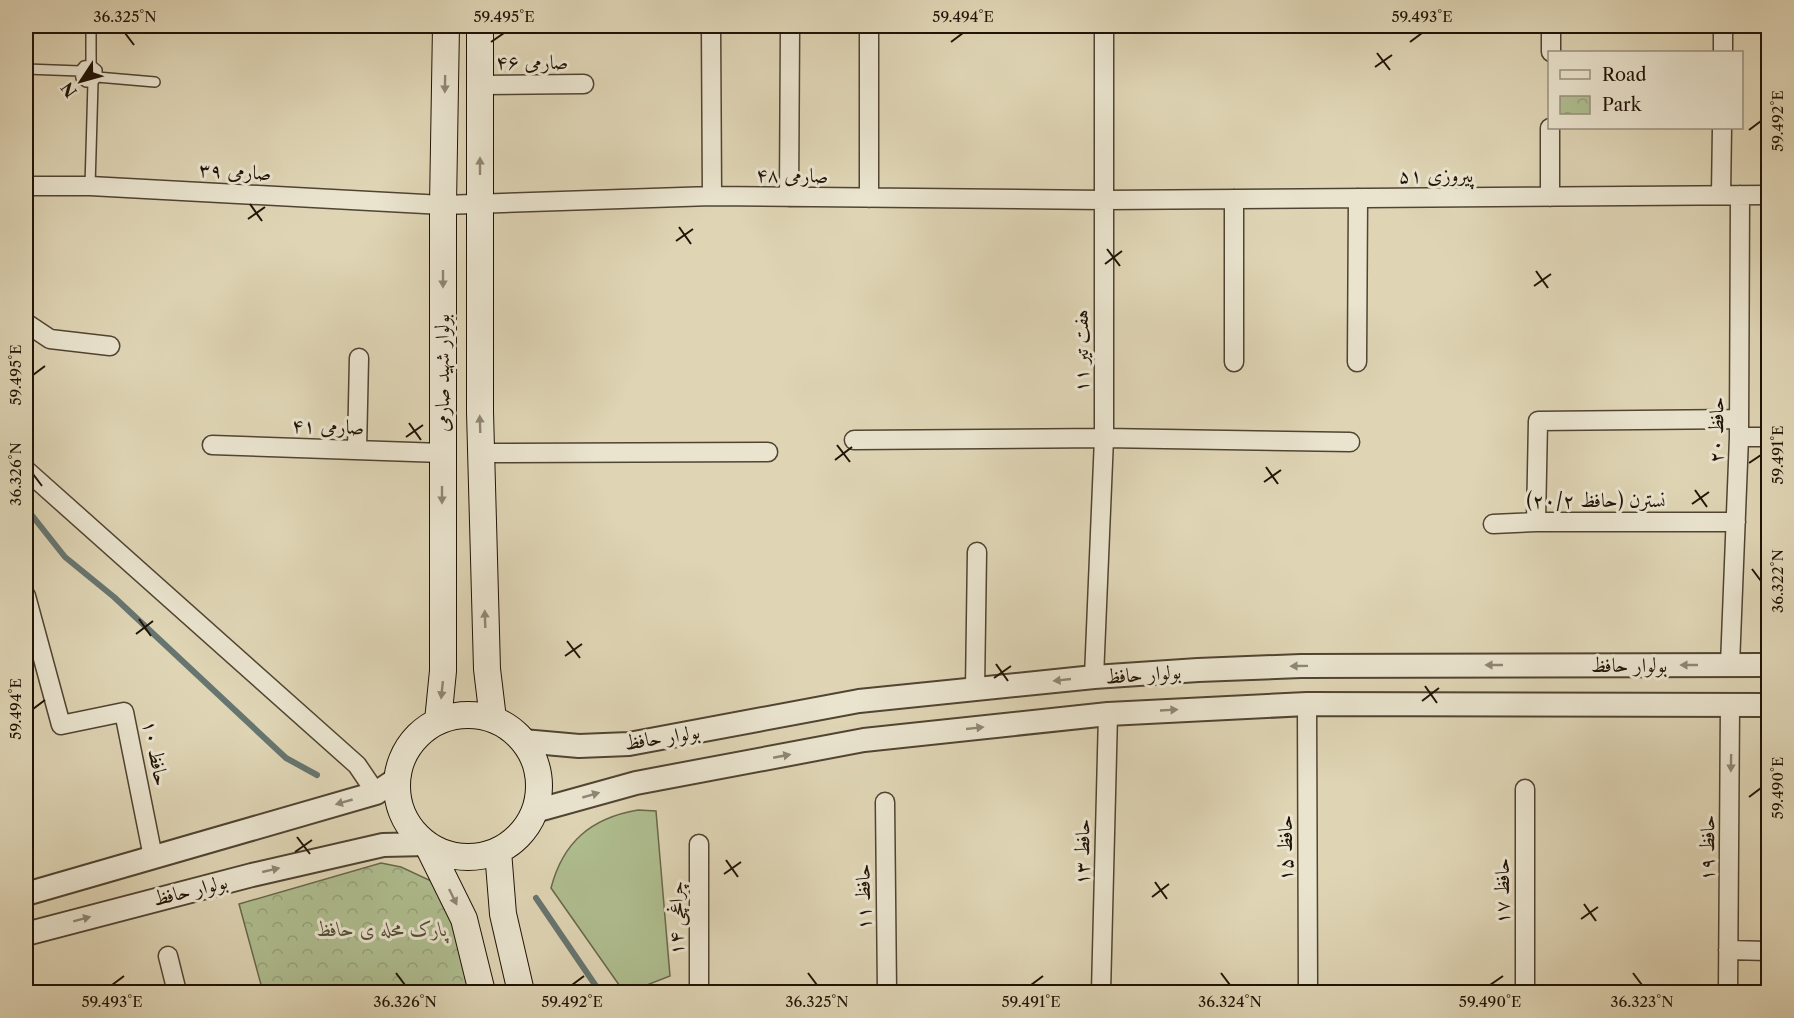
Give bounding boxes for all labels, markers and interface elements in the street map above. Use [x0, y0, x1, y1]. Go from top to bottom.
text: 36.325°N [93, 7, 157, 26]
text: 59.495°E [473, 7, 535, 26]
text: 59.494°E [932, 7, 994, 26]
text: 59.493°E [1391, 7, 1453, 26]
street label: صارمی ۴۶ [496, 50, 568, 74]
north arrow [51, 51, 111, 111]
legend [1548, 51, 1743, 129]
text: Road [1602, 64, 1647, 86]
one-way arrow [440, 74, 450, 93]
text: N [57, 78, 81, 101]
text: 59.492°E [1768, 90, 1787, 152]
text: Park [1602, 94, 1643, 116]
street label: صارمی ۳۹ [198, 157, 272, 185]
one-way arrow [475, 157, 485, 176]
street label: صارمی ۴۸ [756, 162, 828, 188]
street label: پیروزی ۵۱ [1399, 163, 1475, 190]
one-way arrow [438, 269, 448, 288]
street label: هفت تیر ۱۱ [1069, 309, 1093, 393]
street label: بولوار شهید صارمی [430, 314, 455, 432]
text: 59.495°E [6, 344, 25, 406]
street label: حافظ ۲۰ [1703, 397, 1729, 463]
street label: صارمی ۴۱ [291, 413, 365, 439]
one-way arrow [475, 415, 485, 434]
text: 59.491°E [1768, 425, 1787, 485]
text: 36.326°N [6, 442, 25, 506]
one-way arrow [437, 485, 447, 504]
street label: نسترن (حافظ ۲۰/۲) [1526, 488, 1666, 512]
text: 36.322°N [1768, 549, 1787, 613]
one-way arrow [481, 610, 490, 629]
street label: بولوار حافظ [1591, 653, 1667, 678]
street label: بولوار حافظ [1104, 659, 1182, 690]
one-way arrow [1485, 660, 1504, 670]
one-way arrow [1680, 660, 1699, 670]
one-way arrow [1290, 661, 1309, 671]
one-way arrow [1053, 675, 1072, 685]
text: 59.494°E [6, 678, 25, 740]
one-way arrow [437, 680, 447, 699]
one-way arrow [1159, 706, 1178, 715]
street label: حافظ ۱۰ [138, 718, 174, 788]
street label: بولوار حافظ [622, 719, 702, 756]
one-way arrow [965, 723, 984, 733]
one-way arrow [773, 751, 792, 760]
one-way arrow [1726, 754, 1736, 773]
text: 59.490°E [1768, 757, 1787, 819]
one-way arrow [582, 790, 600, 800]
one-way arrow [335, 798, 353, 807]
street label: حافظ ۱۵ [1273, 815, 1297, 881]
street label: حافظ ۱۹ [1694, 815, 1720, 881]
street label: حافط ۱۳ [1069, 819, 1095, 885]
street label: حافظ ۱۷ [1490, 858, 1514, 924]
street label: حافظ ۱۱ [850, 864, 876, 930]
one-way arrow [262, 865, 280, 875]
street label: بولوار حافظ [150, 869, 230, 912]
street label: چراغچی ۱۴ [664, 881, 690, 955]
one-way arrow [449, 888, 458, 905]
one-way arrow [73, 913, 91, 923]
park label: پارک محله ی حافظ [317, 917, 450, 944]
text: 59.493°E [81, 992, 143, 1011]
text: 36.326°N [373, 992, 437, 1011]
text: 59.492°E [541, 992, 603, 1011]
text: 36.325°N [785, 992, 849, 1011]
text: 59.491°E [1001, 992, 1061, 1011]
text: 36.324°N [1198, 992, 1262, 1011]
text: 59.490°E [1459, 992, 1521, 1011]
text: 36.323°N [1610, 992, 1674, 1011]

